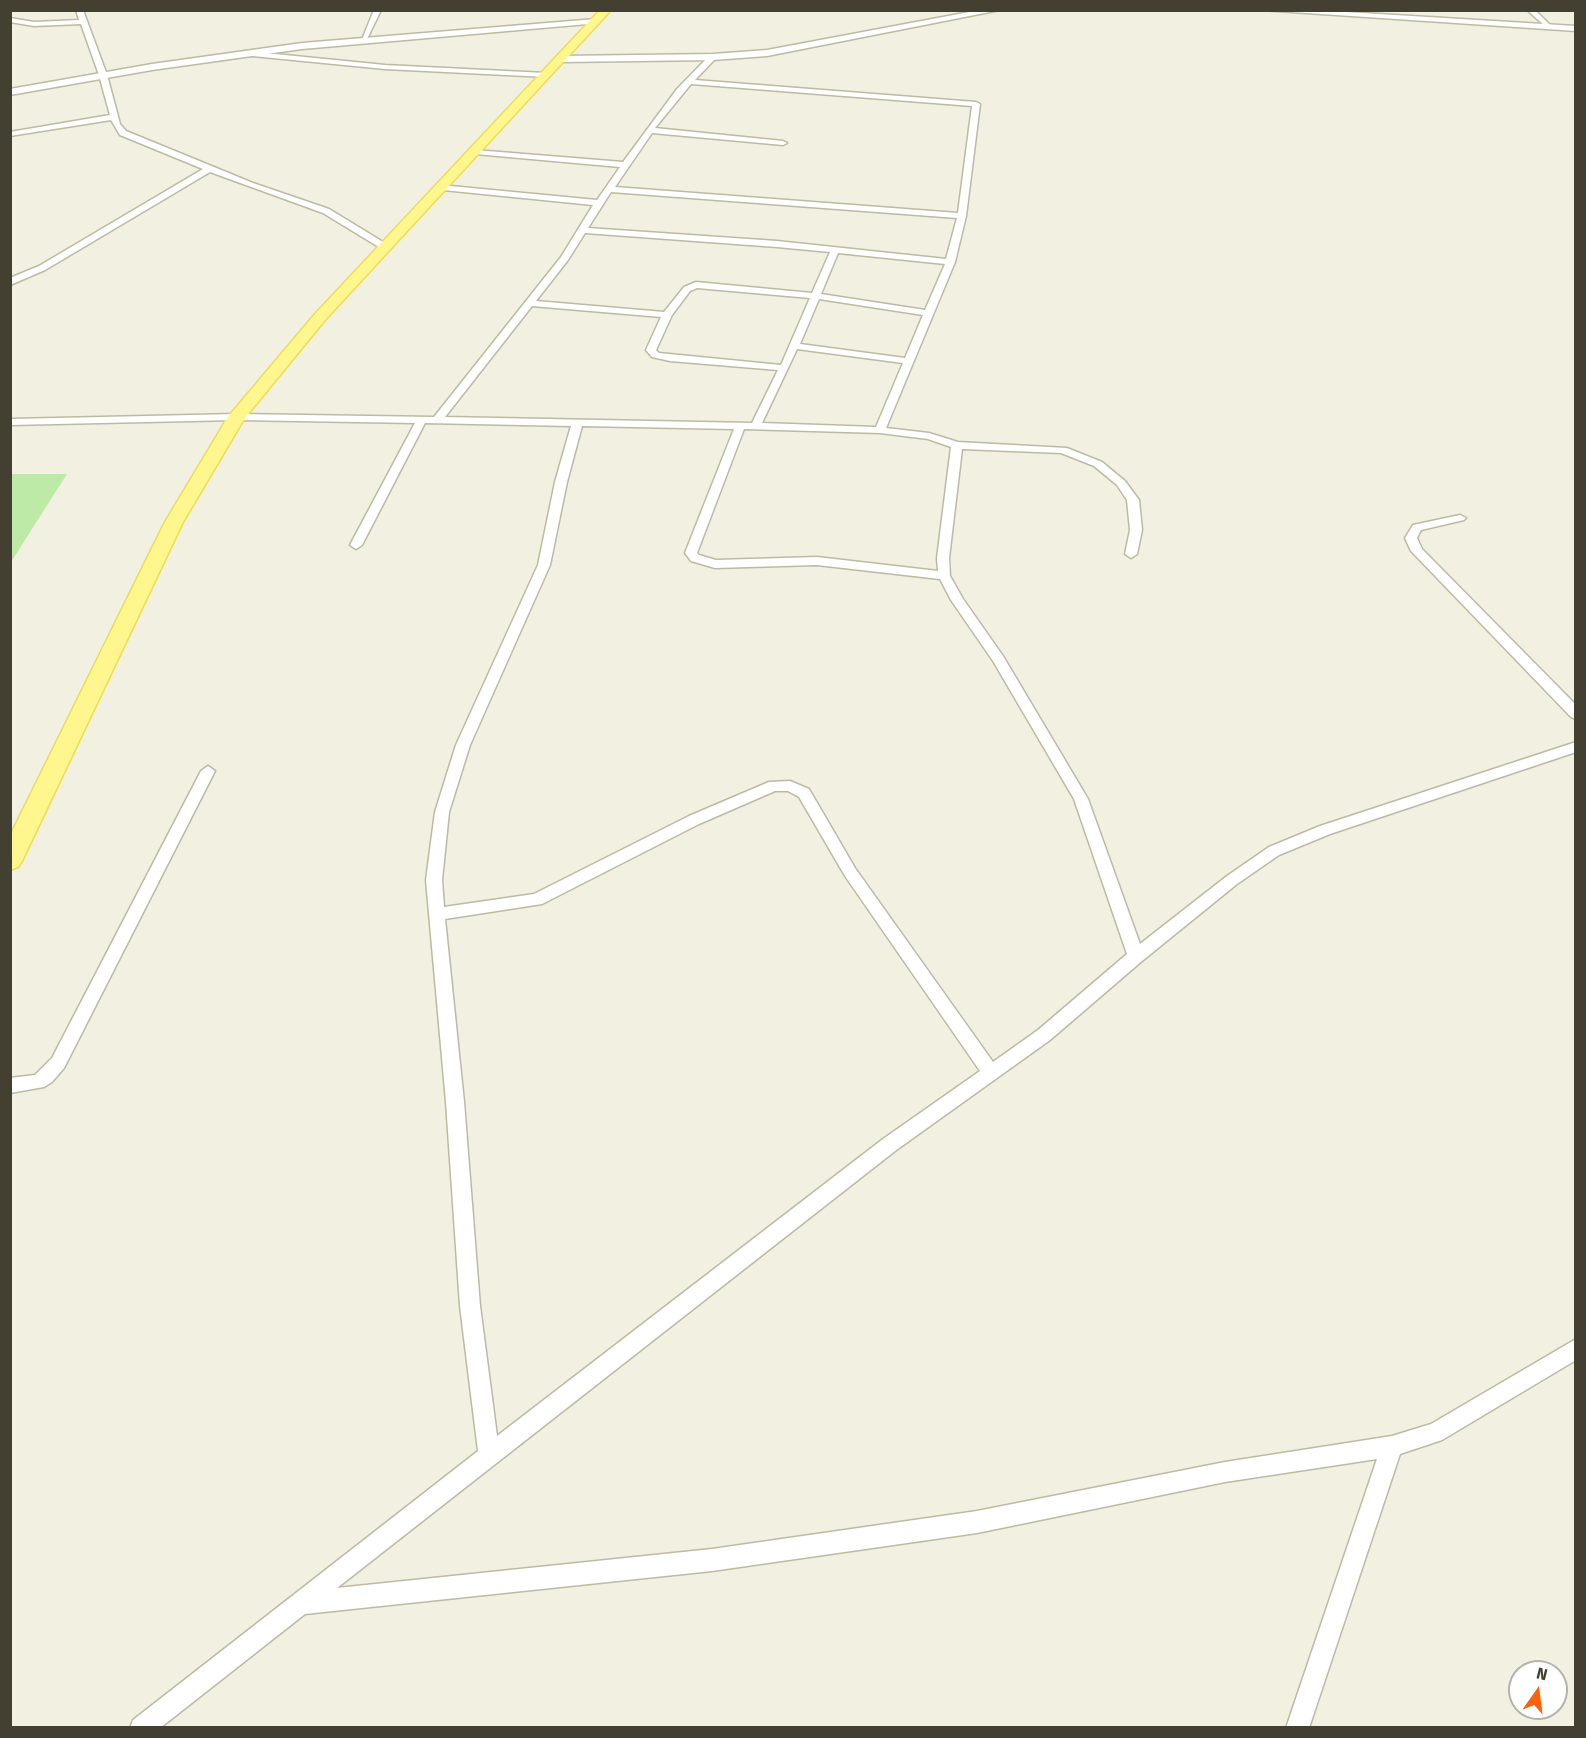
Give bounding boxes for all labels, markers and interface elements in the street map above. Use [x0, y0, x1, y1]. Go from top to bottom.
north arrow [1508, 1660, 1568, 1720]
text: N [1535, 1663, 1549, 1684]

